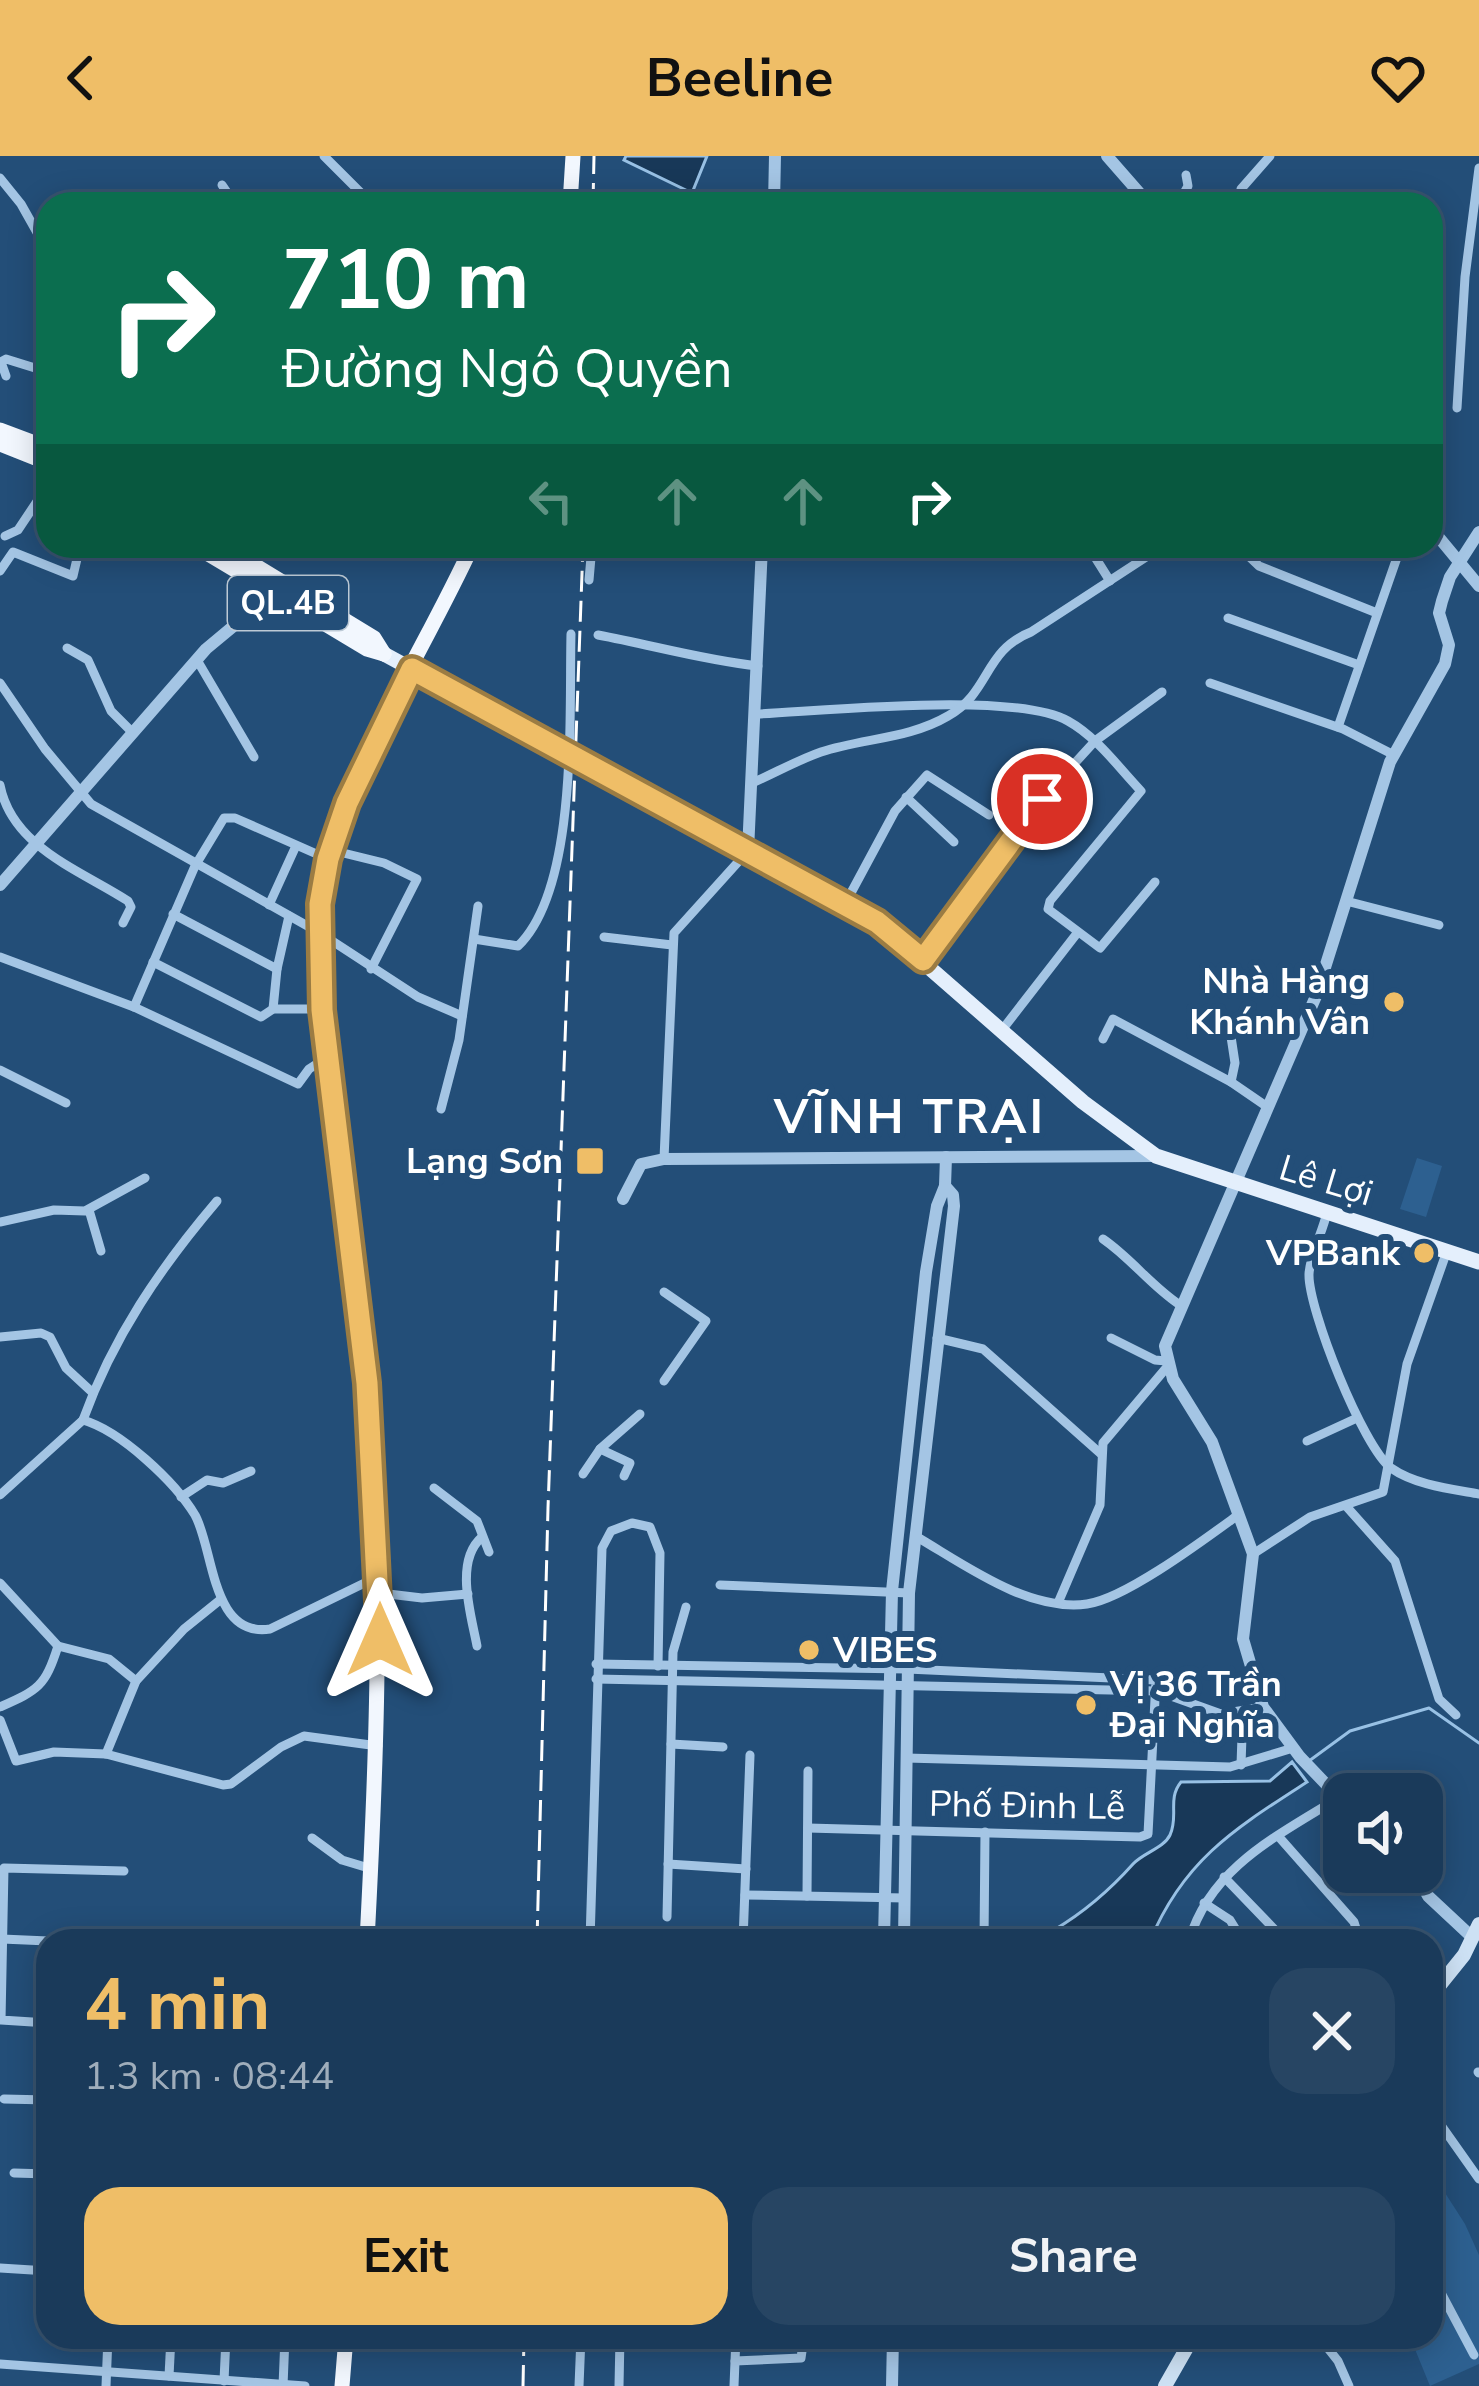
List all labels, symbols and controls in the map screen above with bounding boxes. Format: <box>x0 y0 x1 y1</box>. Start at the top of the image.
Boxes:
text: Beeline <box>646 41 833 115</box>
icon: back <box>48 45 114 111</box>
icon: heart <box>1365 45 1431 111</box>
text: 710 m <box>282 223 530 338</box>
icon: right <box>84 240 240 396</box>
text: Đường Ngô Quyền <box>282 332 733 406</box>
icon: left <box>518 468 584 534</box>
icon: ahead <box>644 468 710 534</box>
icon: ahead <box>770 468 836 534</box>
icon: right <box>896 468 962 534</box>
road number: QL.4B <box>228 576 348 630</box>
pin <box>991 748 1093 850</box>
icon: arrive <box>1009 766 1075 832</box>
place label: Nhà Hàng Khánh Vân <box>1189 957 1370 1047</box>
marker: Nhà Hàng Khánh Vân <box>1381 989 1407 1015</box>
district label: VĨNH TRẠI <box>773 1084 1046 1150</box>
place label: Lạng Sơn <box>406 1137 563 1186</box>
street label: Lê Lợi <box>1273 1144 1379 1218</box>
marker: Lạng Sơn <box>574 1145 606 1177</box>
place label: VPBank <box>1265 1229 1401 1278</box>
marker: VPBank <box>1411 1240 1437 1266</box>
position arrow <box>317 1577 443 1703</box>
place label: VIBES <box>832 1626 937 1675</box>
marker: VIBES <box>796 1637 822 1663</box>
place label: Vị 36 Trần Đại Nghĩa <box>1109 1660 1282 1750</box>
marker: Vị 36 Trần Đại Nghĩa <box>1073 1692 1099 1718</box>
map controls <box>1323 1773 1443 1893</box>
button: sound <box>1323 1773 1443 1893</box>
street label: Phố Đinh Lễ <box>928 1780 1126 1832</box>
text: 4 min <box>84 1956 270 2054</box>
button: close <box>1269 1968 1395 2094</box>
text: 1.3 km · 08:44 <box>84 2050 334 2103</box>
button: Exit <box>84 2187 728 2325</box>
button: Share <box>752 2187 1395 2325</box>

